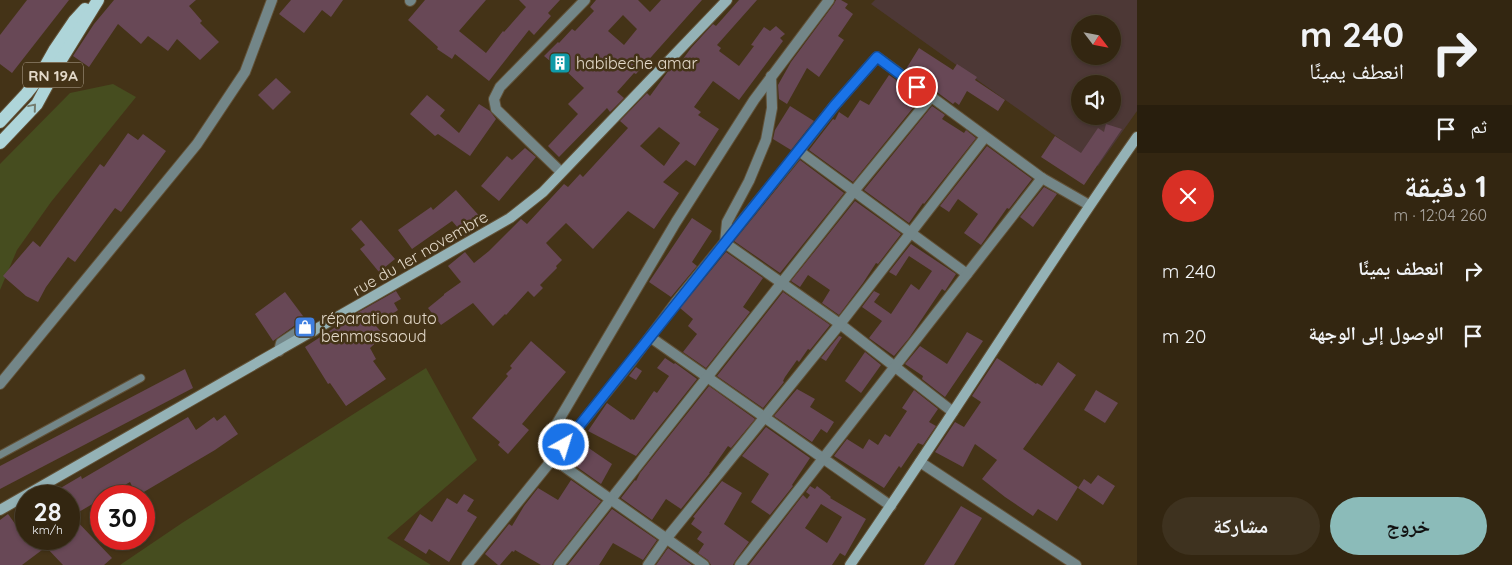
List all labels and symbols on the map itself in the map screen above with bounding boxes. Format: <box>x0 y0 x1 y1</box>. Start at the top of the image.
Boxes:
north arrow <box>1071 15 1121 65</box>
building icon: habibeche amar <box>548 51 572 75</box>
place label: habibeche amar <box>576 53 698 73</box>
road number: RN 19A <box>23 62 83 88</box>
pin <box>896 66 938 108</box>
one-way arrow <box>27 104 36 113</box>
street label: rue du 1er novembre <box>349 206 491 300</box>
place label: réparation auto benmassaoud <box>321 308 437 346</box>
shop icon: réparation auto benmassaoud <box>293 315 317 339</box>
position arrow <box>537 418 589 470</box>
speed limit sign: 30 <box>90 485 155 550</box>

